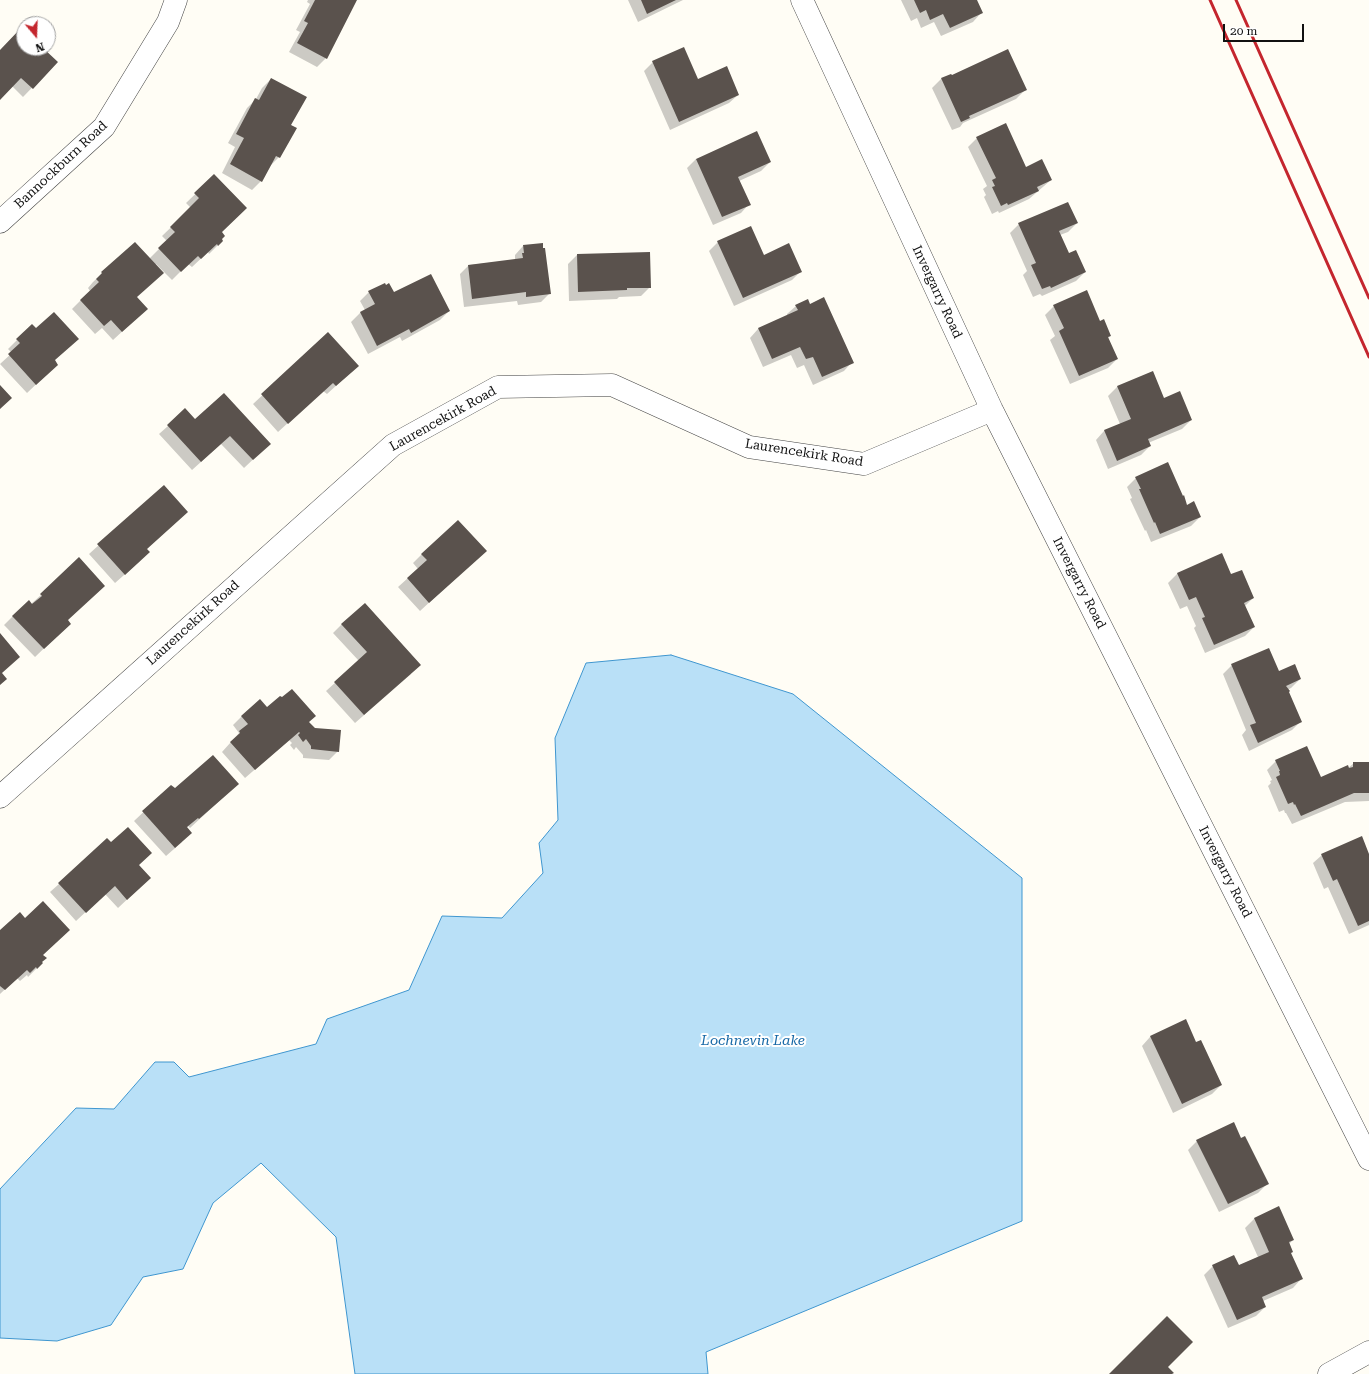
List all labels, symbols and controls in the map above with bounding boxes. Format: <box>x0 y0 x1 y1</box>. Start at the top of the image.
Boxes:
north arrow <box>16 16 56 56</box>
scale bar <box>1225 16 1306 42</box>
text: 20 m <box>1230 24 1257 38</box>
text: N <box>34 39 46 54</box>
street label: Bannockburn Road <box>11 118 111 212</box>
street label: Invergarry Road <box>909 243 965 341</box>
street label: Laurencekirk Road <box>387 383 499 455</box>
street label: Laurencekirk Road <box>744 436 864 470</box>
street label: Invergarry Road <box>1049 535 1109 631</box>
street label: Laurencekirk Road <box>143 577 243 669</box>
street label: Invergarry Road <box>1195 824 1255 920</box>
water label: Lochnevin Lake <box>701 1033 805 1049</box>

